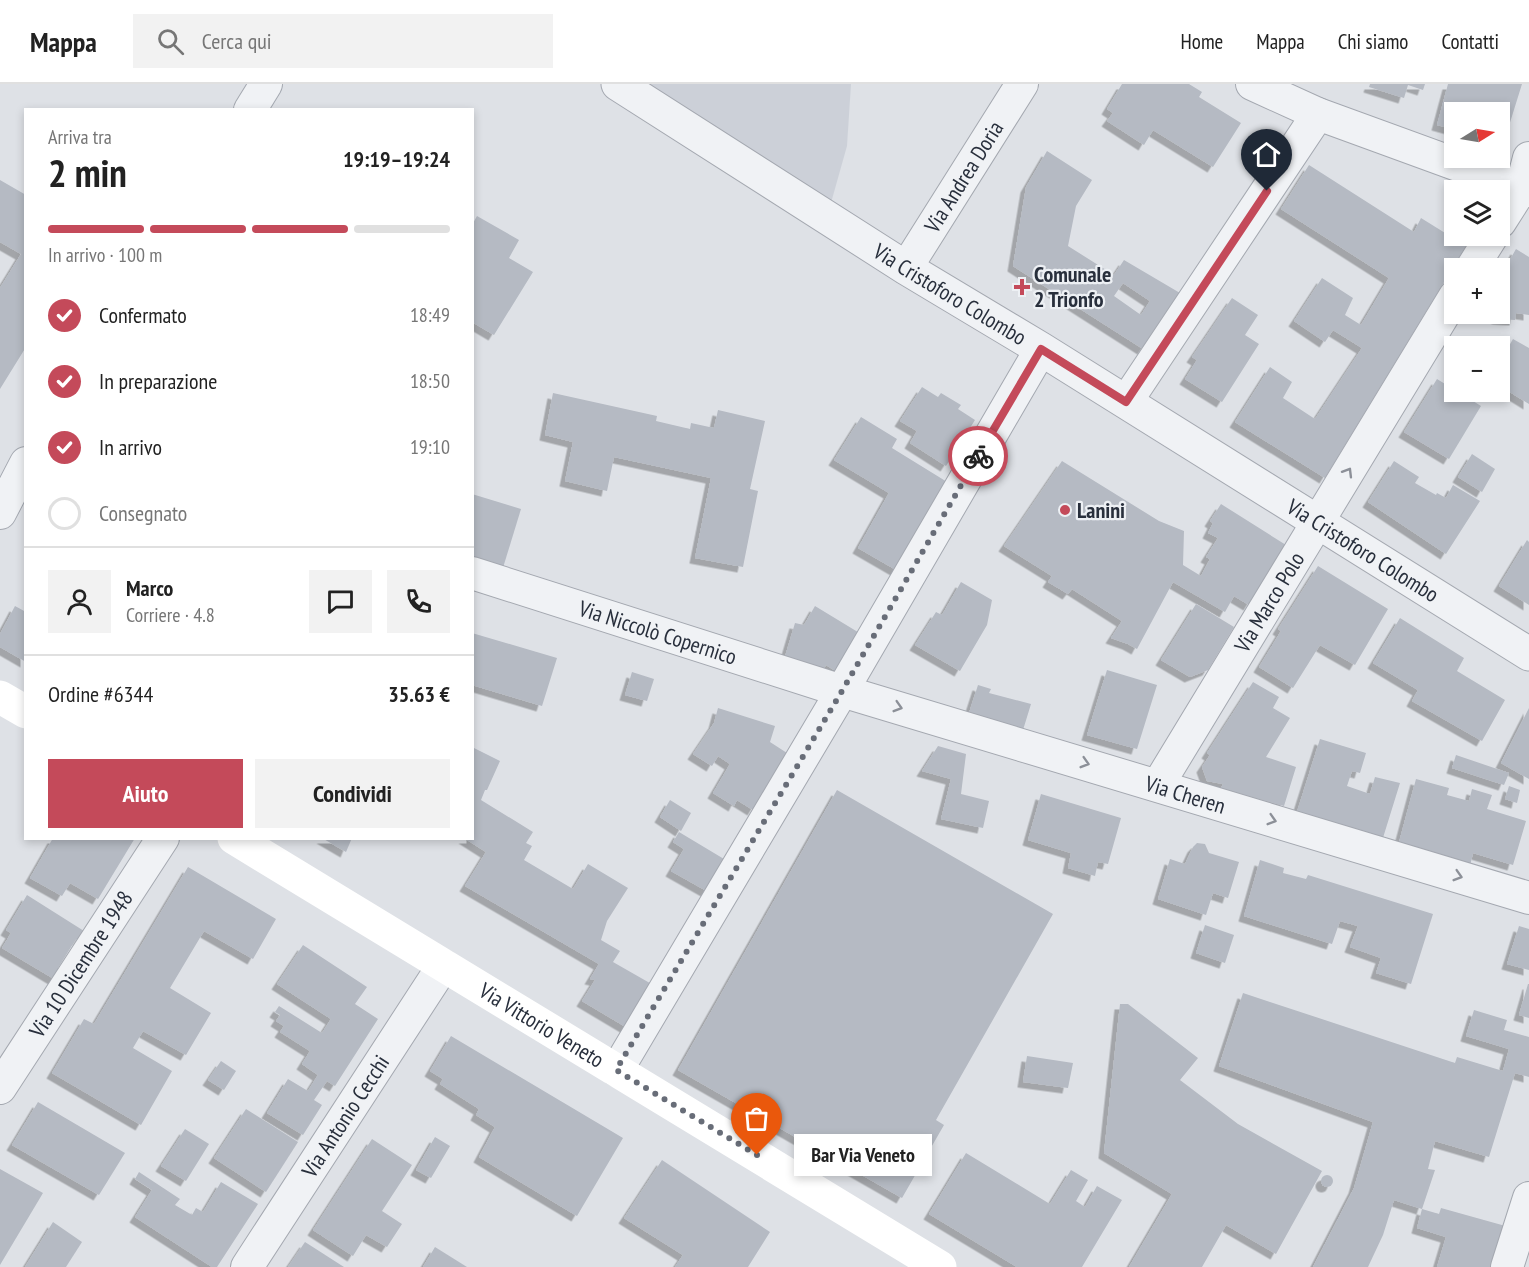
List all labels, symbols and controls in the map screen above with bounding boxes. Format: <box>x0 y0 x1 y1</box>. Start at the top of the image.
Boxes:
search box <box>133 14 553 68</box>
text: Mappa <box>30 23 97 60</box>
icon: search <box>154 25 187 58</box>
text: Cerca qui <box>202 27 271 55</box>
text: Home <box>1181 28 1223 55</box>
text: Mappa <box>1256 28 1305 55</box>
text: Chi siamo <box>1338 28 1408 55</box>
text: Contatti <box>1441 28 1499 55</box>
north arrow <box>1444 102 1510 168</box>
map controls <box>1444 102 1510 402</box>
street label: Via Andrea Doria <box>917 116 1009 239</box>
text: Arriva tra <box>48 124 112 150</box>
pin <box>1241 129 1292 191</box>
icon: home <box>1250 138 1283 171</box>
text: 19:19–19:24 <box>343 145 450 173</box>
text: 2 min <box>48 147 127 198</box>
button: layers <box>1444 180 1510 246</box>
street label: Via Cristoforo Colombo <box>868 236 1032 351</box>
text: In arrivo · 100 m <box>48 242 162 268</box>
button: + <box>1444 258 1510 324</box>
place label: Comunale 2 Trionfo <box>1034 260 1111 313</box>
marker: Comunale 2 Trionfo <box>1015 280 1029 294</box>
icon: check <box>48 299 81 332</box>
text: Confermato <box>99 301 187 329</box>
text: 18:49 <box>410 302 450 328</box>
button: − <box>1444 336 1510 402</box>
icon: check <box>48 365 81 398</box>
text: In preparazione <box>99 367 217 395</box>
text: 18:50 <box>410 368 450 394</box>
courier <box>948 426 1008 486</box>
icon: check <box>48 431 81 464</box>
text: In arrivo <box>99 433 162 461</box>
text: 19:10 <box>410 434 450 460</box>
icon: bike <box>962 440 995 473</box>
one-way arrow <box>1341 468 1353 478</box>
street label: Via Cristoforo Colombo <box>1281 492 1444 608</box>
place label: Lanini <box>1077 496 1125 524</box>
text: Consegnato <box>99 499 187 527</box>
marker: Lanini <box>1058 503 1072 517</box>
street label: Via Marco Polo <box>1227 547 1310 658</box>
button: person <box>48 570 111 633</box>
button: chat <box>309 570 372 633</box>
button: phone <box>387 570 450 633</box>
text: Marco <box>126 574 173 602</box>
street label: Via Niccolò Copernico <box>574 594 740 670</box>
text: Corriere · 4.8 <box>126 602 215 628</box>
text: Ordine #6344 <box>48 680 153 708</box>
text: 35.63 € <box>388 680 450 708</box>
one-way arrow <box>892 700 903 712</box>
one-way arrow <box>1079 756 1090 768</box>
button: Aiuto <box>48 759 243 828</box>
button: Condividi <box>255 759 450 828</box>
street label: Via Cheren <box>1141 769 1229 820</box>
one-way arrow <box>1266 813 1277 825</box>
one-way arrow <box>1452 869 1463 881</box>
street label: Via 10 Dicembre 1948 <box>22 886 139 1043</box>
street label: Via Vittorio Veneto <box>473 976 609 1074</box>
street label: Via Antonio Cecchi <box>295 1050 395 1183</box>
pin <box>731 1093 782 1155</box>
icon: bag <box>740 1102 773 1135</box>
callout: Bar Via Veneto <box>793 1134 931 1176</box>
text: Bar Via Veneto <box>811 1142 915 1168</box>

